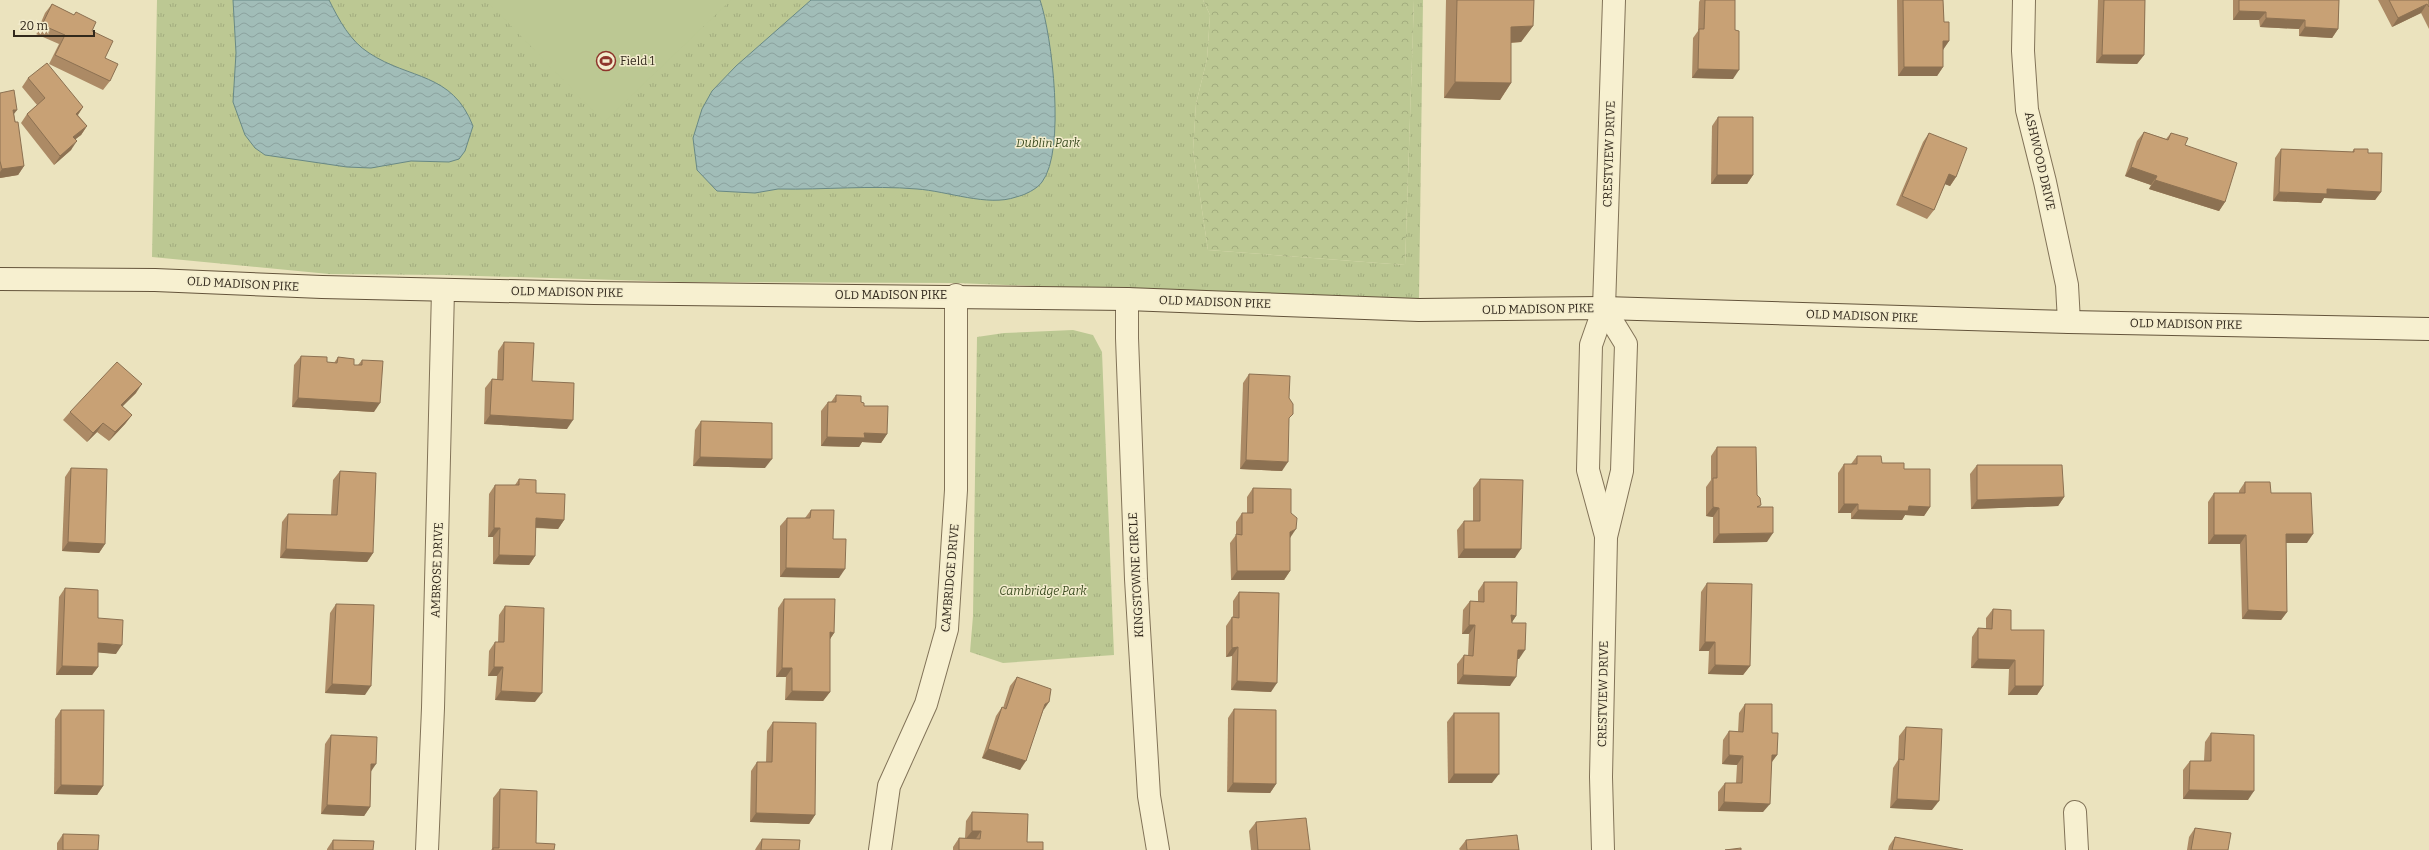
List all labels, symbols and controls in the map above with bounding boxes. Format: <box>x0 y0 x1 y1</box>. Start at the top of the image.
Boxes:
scale bar <box>14 12 94 38</box>
text: 20 m <box>20 19 49 33</box>
sports icon: Field 1 <box>595 50 617 72</box>
place label: Field 1 <box>620 54 655 68</box>
street label: CRESTVIEW DRIVE <box>1600 100 1618 208</box>
street label: ASHWOOD DRIVE <box>2022 110 2058 212</box>
park label: Dublin Park <box>1016 136 1080 150</box>
street label: OLD MADISON PIKE <box>187 274 299 294</box>
street label: OLD MADISON PIKE <box>511 284 623 300</box>
street label: OLD MADISON PIKE <box>835 288 947 302</box>
street label: OLD MADISON PIKE <box>1159 293 1271 311</box>
street label: OLD MADISON PIKE <box>1482 301 1594 317</box>
street label: OLD MADISON PIKE <box>1806 307 1918 325</box>
street label: OLD MADISON PIKE <box>2130 316 2242 332</box>
street label: KINGSTOWNE CIRCLE <box>1126 512 1146 638</box>
street label: AMBROSE DRIVE <box>428 522 446 618</box>
street label: CAMBRIDGE DRIVE <box>938 523 962 633</box>
park label: Cambridge Park <box>999 584 1087 598</box>
street label: CRESTVIEW DRIVE <box>1595 641 1611 747</box>

